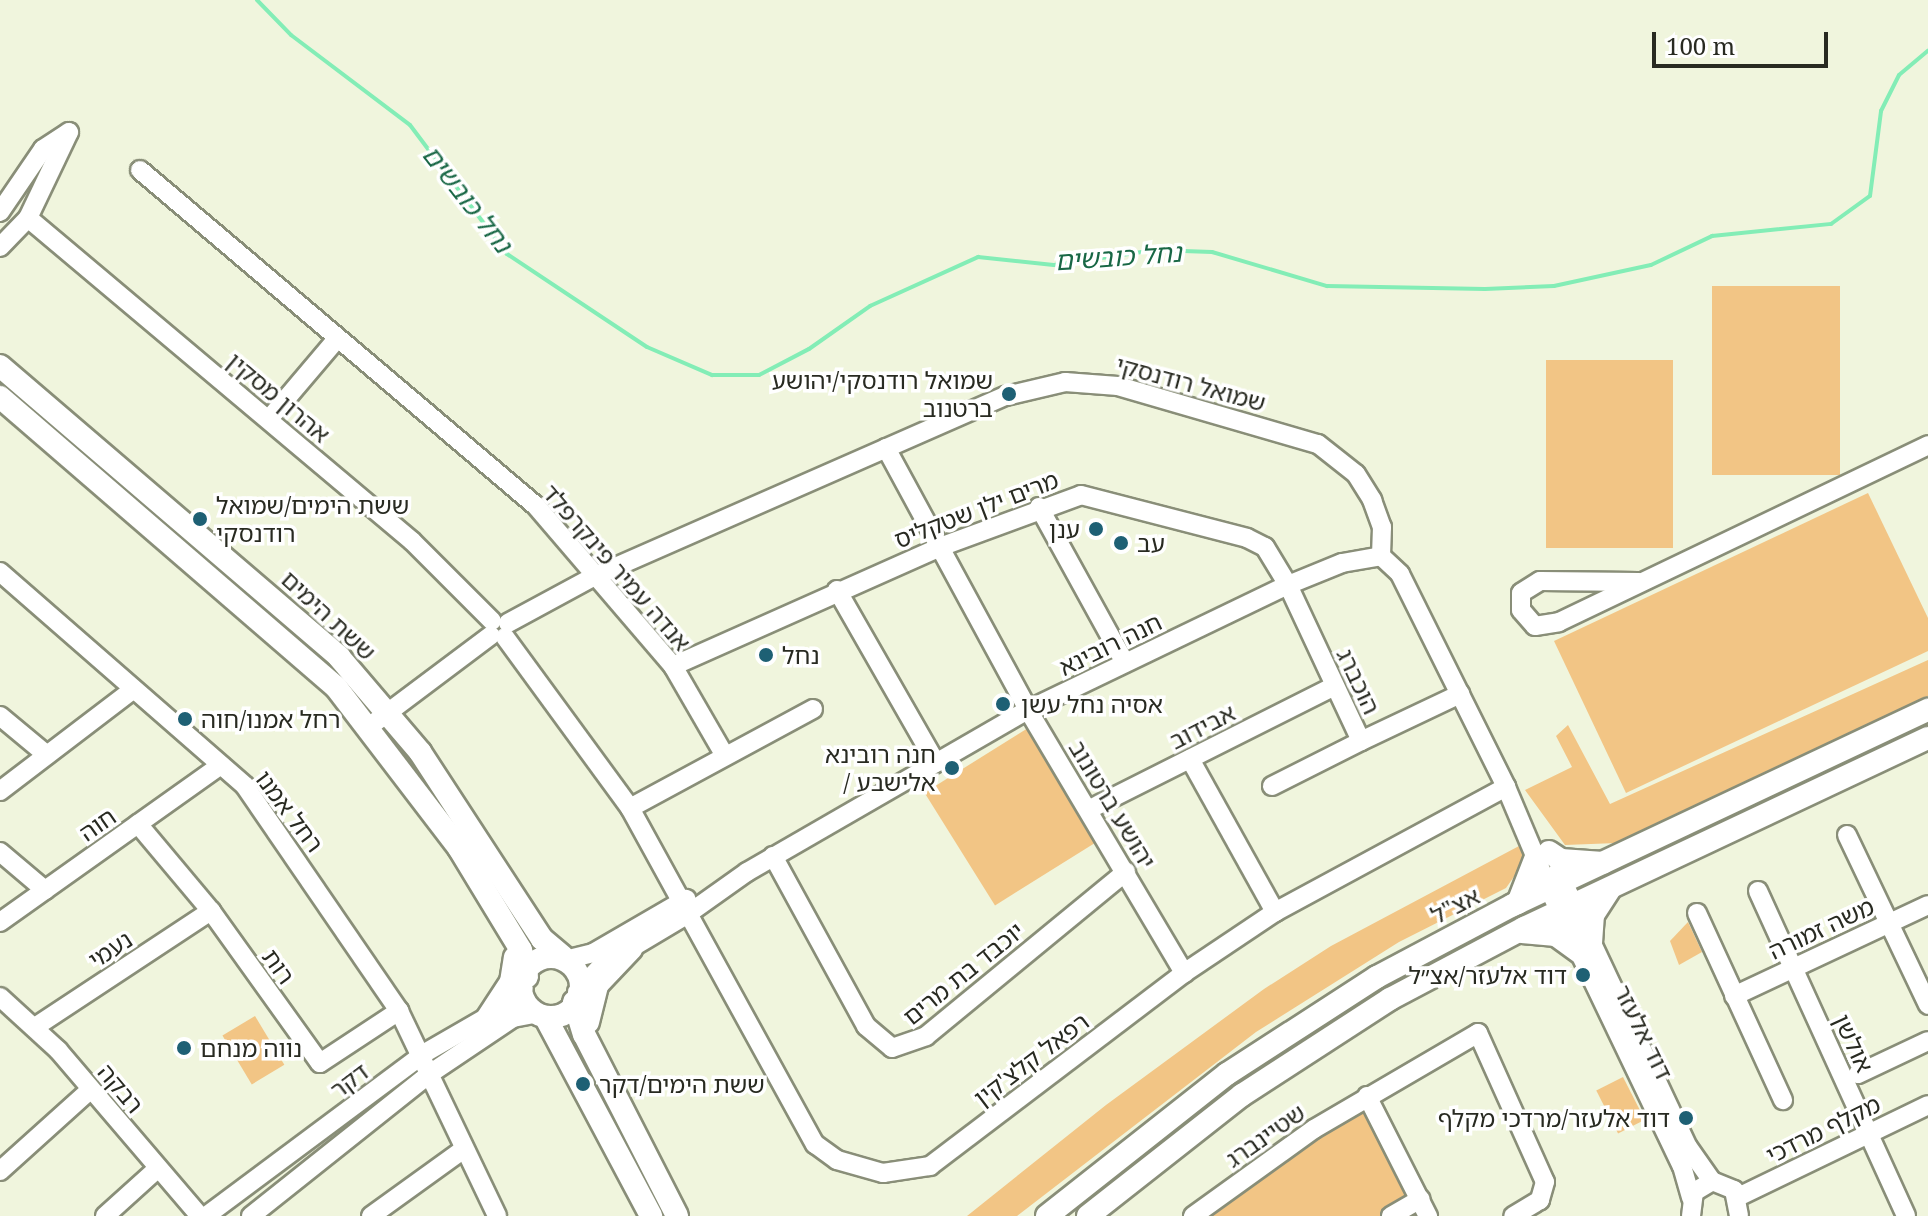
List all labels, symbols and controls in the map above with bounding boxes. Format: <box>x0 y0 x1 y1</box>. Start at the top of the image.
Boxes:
scale bar <box>1656 16 1832 66</box>
text: 100 m <box>1666 29 1735 62</box>
water label: נחל כובשים <box>416 139 518 259</box>
water label: נחל כובשים <box>1054 237 1182 277</box>
street label: אהרון מסקין <box>222 346 336 448</box>
street label: שמואל רודנסקי <box>1113 349 1269 417</box>
place label: שמואל רודנסקי/יהושע ברטנוב <box>772 366 993 422</box>
marker: שמואל רודנסקי/יהושע ברטנוב <box>1000 385 1018 403</box>
street label: מרים ילן שטקליס <box>890 465 1062 553</box>
street label: אנדה עמיר פינקרפלד <box>537 478 697 656</box>
place label: ששת הימים/שמואל רודנסקי <box>216 491 409 547</box>
marker: ששת הימים/שמואל רודנסקי <box>191 510 209 528</box>
place label: ענן <box>1049 515 1080 543</box>
marker: ענן <box>1087 520 1105 538</box>
place label: עב <box>1137 529 1165 557</box>
marker: עב <box>1112 534 1130 552</box>
street label: ששת הימים <box>276 564 382 666</box>
street label: חנה רובינא <box>1054 607 1166 681</box>
place label: נחל <box>782 641 820 669</box>
street label: הוכברג <box>1331 644 1387 718</box>
marker: נחל <box>757 646 775 664</box>
place label: אסיה נחל עשן <box>1021 690 1163 718</box>
marker: אסיה נחל עשן <box>992 693 1014 715</box>
street label: אבידוב <box>1164 697 1240 755</box>
place label: רחל אמנו/חוה <box>201 705 341 733</box>
marker: רחל אמנו/חוה <box>176 710 194 728</box>
street label: יהושע ברטונוב <box>1063 735 1163 873</box>
place label: חנה רובינא / אלישבע <box>825 740 936 796</box>
marker: חנה רובינא / אלישבע <box>943 759 961 777</box>
street label: רחל אמנו <box>250 765 330 857</box>
street label: חוה <box>73 801 121 847</box>
street label: אצ"ל <box>1426 881 1484 929</box>
street label: משה זמורה <box>1764 891 1878 965</box>
street label: יוכבד בת מרים <box>897 916 1029 1030</box>
street label: נעמי <box>83 924 137 974</box>
street label: רות <box>257 943 301 989</box>
place label: דוד אלעזר/אצ״ל <box>1409 961 1567 989</box>
marker: דוד אלעזר/אצ״ל <box>1574 966 1592 984</box>
street label: דוד אלעזר <box>1609 980 1679 1084</box>
street label: רפאל קלצ'קין <box>968 1006 1094 1112</box>
street label: אולשן <box>1828 1009 1880 1077</box>
place label: נווה מנחם <box>200 1034 302 1062</box>
marker: נווה מנחם <box>175 1039 193 1057</box>
street label: דקר <box>324 1056 374 1104</box>
street label: רבקה <box>92 1058 150 1118</box>
place label: ששת הימים/דקר <box>599 1070 765 1098</box>
marker: ששת הימים/דקר <box>574 1075 592 1093</box>
street label: מקלף מרדכי <box>1761 1089 1885 1169</box>
street label: שטיינברג <box>1220 1097 1310 1173</box>
place label: דוד אלעזר/מרדכי מקלף <box>1438 1104 1670 1132</box>
marker: דוד אלעזר/מרדכי מקלף <box>1677 1109 1695 1127</box>

